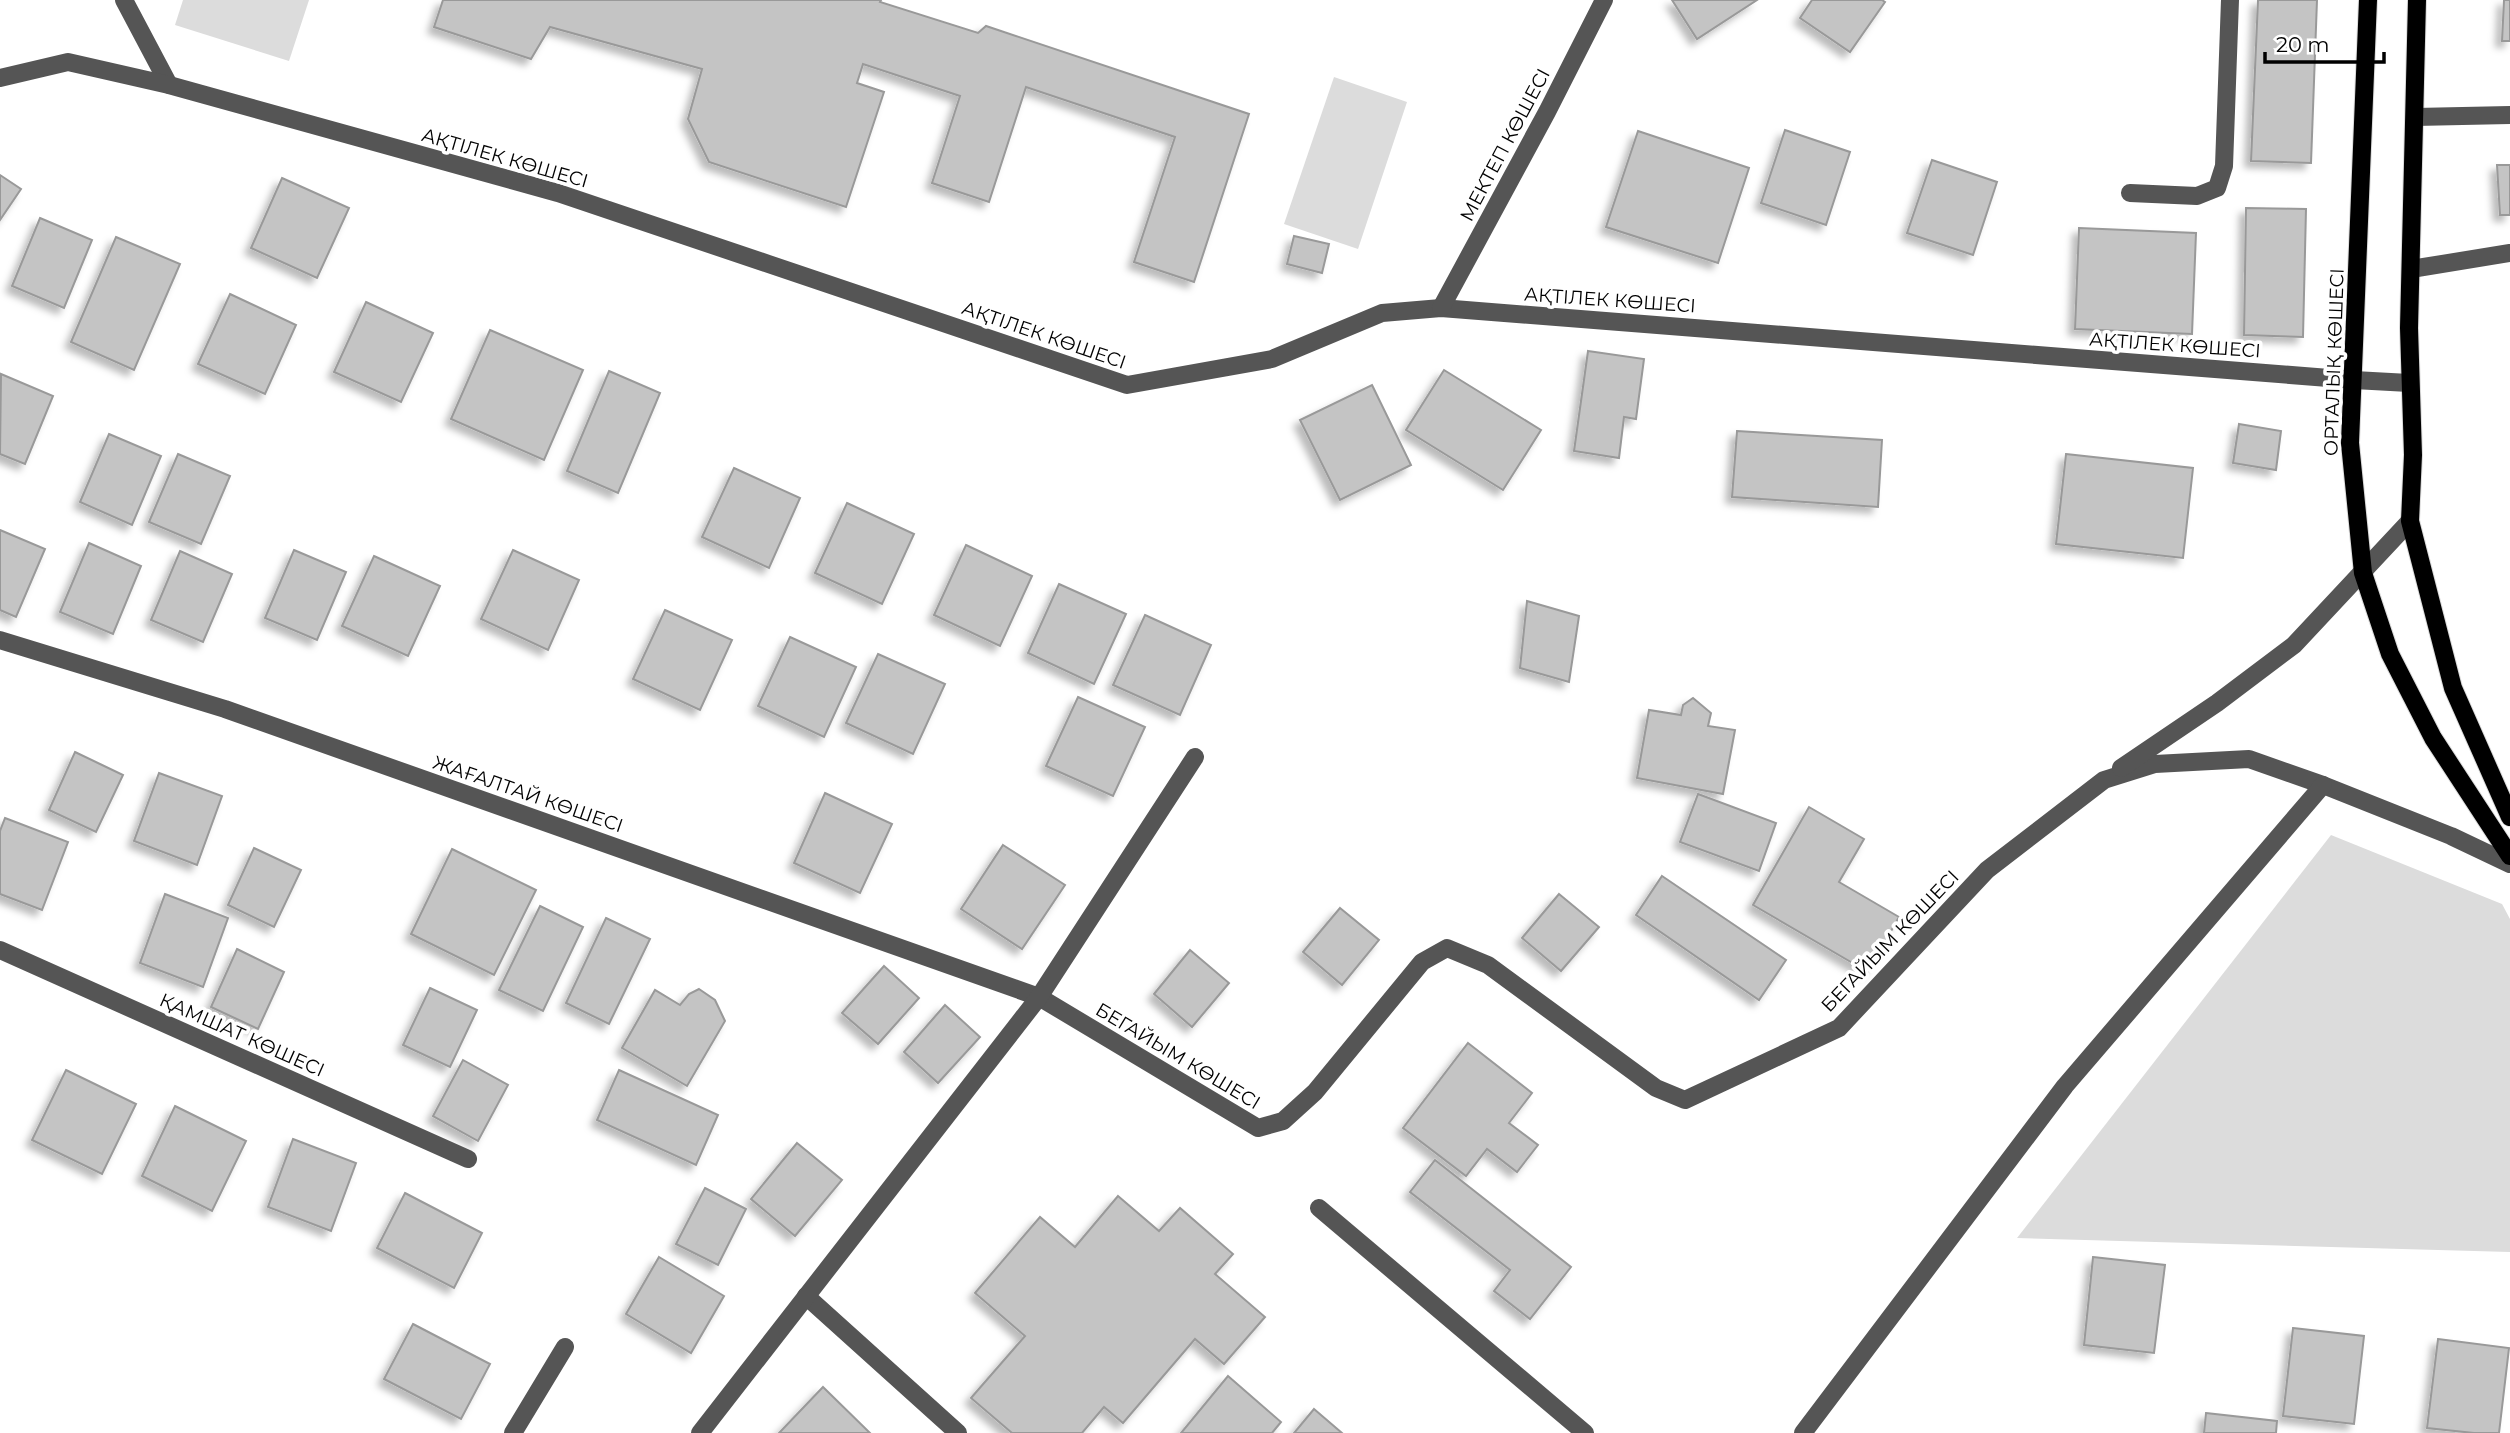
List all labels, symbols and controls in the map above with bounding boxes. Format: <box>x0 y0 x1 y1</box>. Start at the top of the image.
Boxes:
scale bar <box>2265 21 2384 65</box>
text: 20 m <box>2276 32 2330 57</box>
street label: МЕКТЕП КӨШЕСІ <box>1455 65 1555 225</box>
street label: АҚТІЛЕК КӨШЕСІ <box>419 123 591 193</box>
street label: ОРТАЛЫҚ КӨШЕСІ <box>2319 268 2349 456</box>
street label: АҚТІЛЕК КӨШЕСІ <box>1523 283 1697 317</box>
street label: АҚТІЛЕК КӨШЕСІ <box>959 296 1129 374</box>
street label: АҚТІЛЕК КӨШЕСІ <box>2088 328 2262 362</box>
street label: ЖАҒАЛТАЙ КӨШЕСІ <box>430 751 626 837</box>
street label: БЕГАЙЫМ КӨШЕСІ <box>1816 865 1964 1017</box>
street label: ҚАМШАТ КӨШЕСІ <box>156 988 328 1082</box>
street label: БЕГАЙЫМ КӨШЕСІ <box>1091 998 1265 1114</box>

